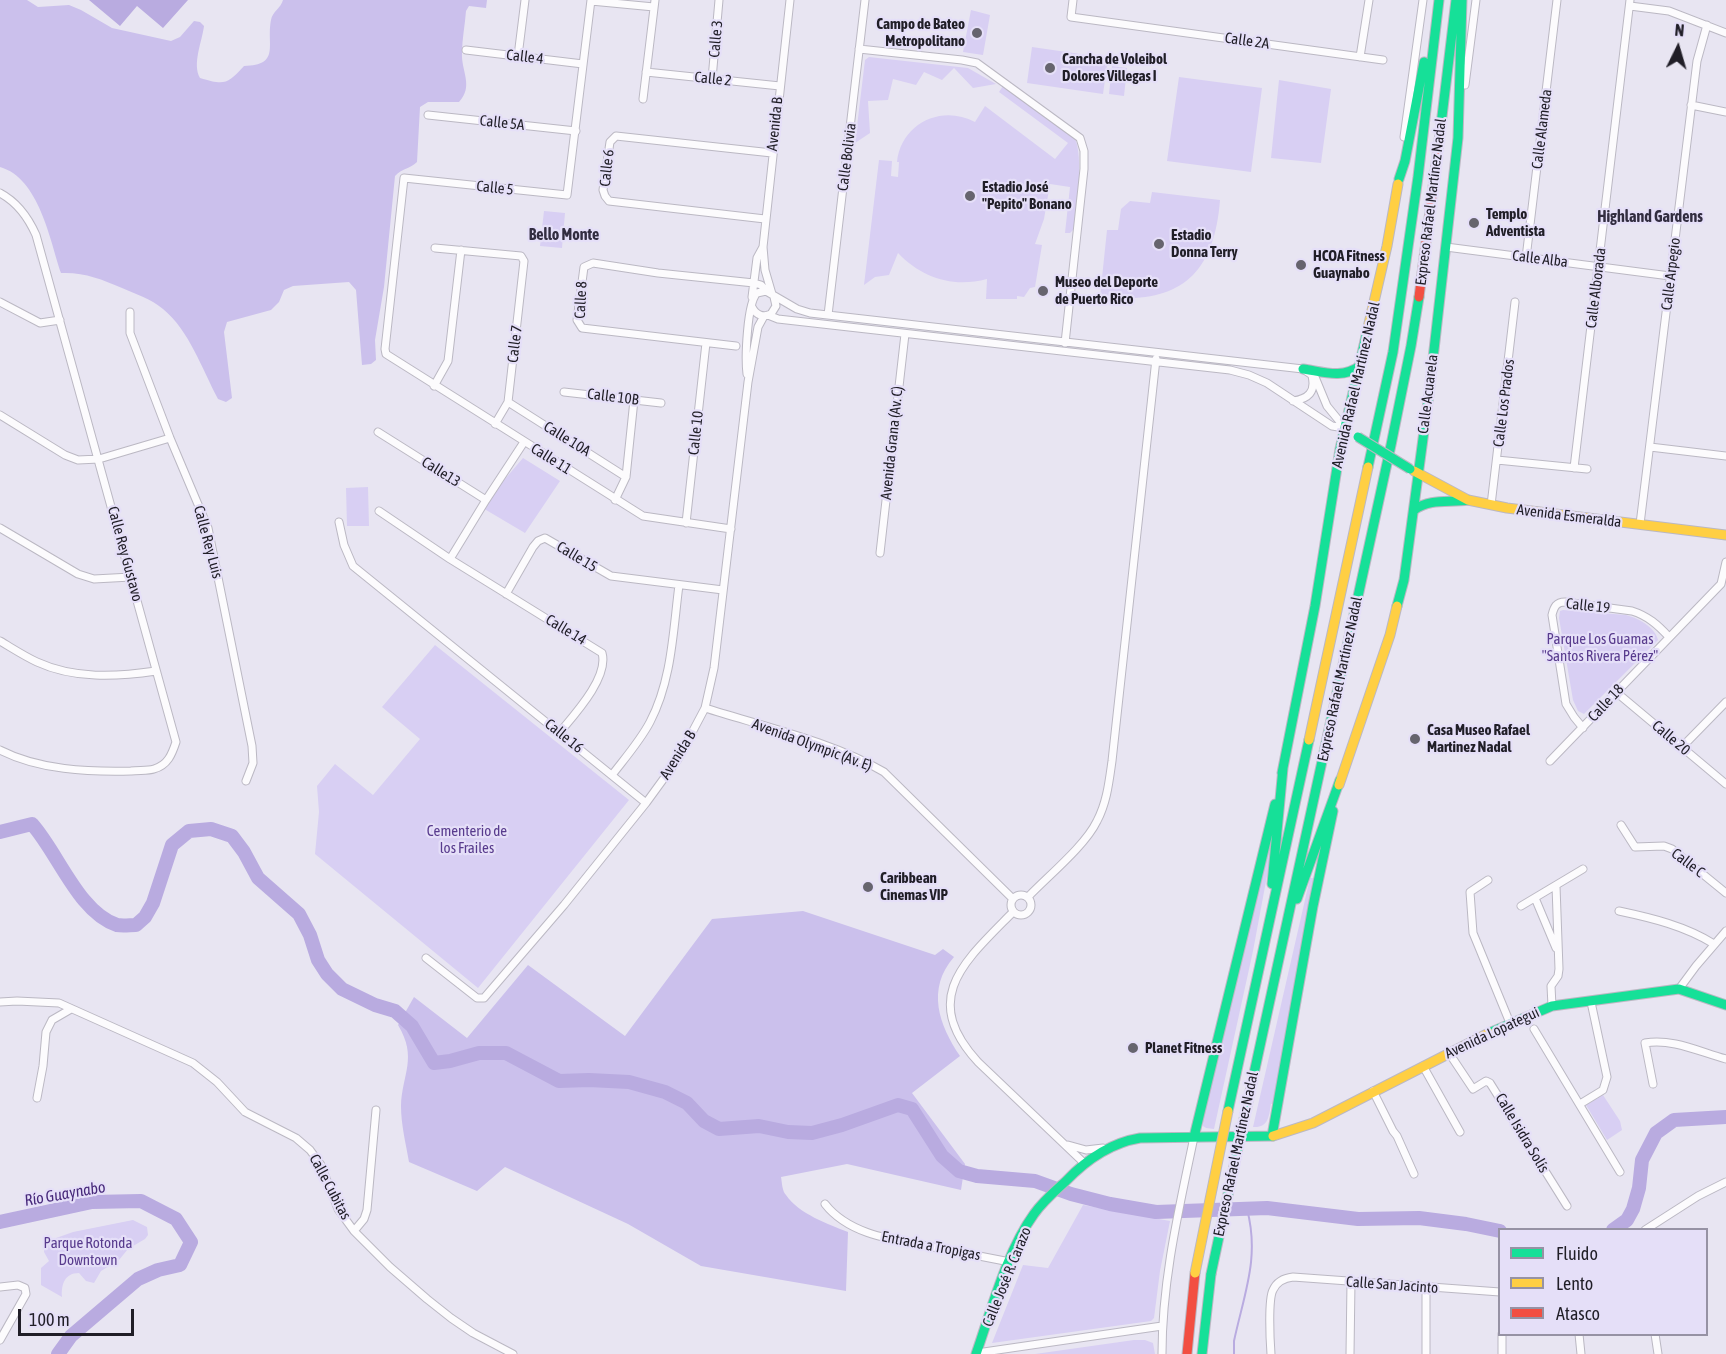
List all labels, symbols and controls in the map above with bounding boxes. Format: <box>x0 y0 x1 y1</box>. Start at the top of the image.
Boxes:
place label: Campo de Bateo Metropolitano <box>876 15 965 50</box>
north arrow <box>1648 18 1708 78</box>
street label: Calle 3 <box>705 20 727 58</box>
text: N <box>1674 21 1685 39</box>
marker: Campo de Bateo Metropolitano <box>970 26 984 40</box>
street label: Calle 2A <box>1224 29 1270 53</box>
street label: Calle 4 <box>505 46 545 68</box>
place label: Cancha de Voleibol Dolores Villegas I <box>1062 50 1167 85</box>
marker: Cancha de Voleibol Dolores Villegas I <box>1043 61 1057 75</box>
street label: Calle 2 <box>693 68 733 90</box>
street label: Calle Alameda <box>1528 88 1556 170</box>
street label: Avenida B <box>763 96 787 152</box>
street label: Calle 5A <box>479 112 525 134</box>
street label: Expreso Rafael Martínez Nadal <box>1412 117 1450 287</box>
street label: Calle Bolivia <box>834 122 860 192</box>
street label: Calle 6 <box>596 148 618 188</box>
street label: Calle 5 <box>475 177 515 199</box>
place label: Estadio José "Pepito" Bonano <box>982 178 1072 213</box>
marker: Estadio José "Pepito" Bonano <box>963 189 977 203</box>
place label: Templo Adventista <box>1486 205 1545 240</box>
district label: Highland Gardens <box>1597 207 1703 227</box>
marker: Templo Adventista <box>1467 216 1481 230</box>
district label: Bello Monte <box>529 225 599 245</box>
place label: Estadio Donna Terry <box>1171 226 1238 261</box>
marker: Estadio Donna Terry <box>1152 237 1166 251</box>
street label: Calle Arpegio <box>1658 237 1684 311</box>
place label: HCOA Fitness Guaynabo <box>1313 247 1385 282</box>
street label: Calle Alba <box>1511 247 1569 271</box>
street label: Calle Alborada <box>1582 247 1610 329</box>
marker: HCOA Fitness Guaynabo <box>1294 258 1308 272</box>
place label: Museo del Deporte de Puerto Rico <box>1055 273 1158 308</box>
street label: Calle 8 <box>571 281 591 319</box>
marker: Museo del Deporte de Puerto Rico <box>1036 284 1050 298</box>
street label: Avenida Rafael Martínez Nadal <box>1328 300 1384 470</box>
street label: Calle 7 <box>504 324 526 364</box>
street label: Calle Acuarela <box>1414 353 1442 435</box>
street label: Calle Los Prados <box>1490 358 1518 448</box>
street label: Calle 10B <box>586 385 640 409</box>
street label: Avenida Grana (Av. C) <box>877 385 907 501</box>
street label: Calle 10 <box>685 410 707 456</box>
street label: Calle 10A <box>540 418 594 460</box>
street label: Calle 11 <box>527 440 575 478</box>
street label: Calle13 <box>418 453 464 491</box>
street label: Avenida Esmeralda <box>1516 501 1622 531</box>
street label: Calle Rey Luis <box>190 504 226 580</box>
street label: Calle Rey Gustavo <box>104 505 146 603</box>
street label: Calle 15 <box>553 538 601 576</box>
street label: Expreso Rafael Martínez Nadal <box>1314 595 1366 763</box>
street label: Calle 19 <box>1565 595 1611 617</box>
street label: Calle 14 <box>542 611 590 649</box>
park label: Parque Los Guamas "Santos Rivera Pérez" <box>1542 630 1658 665</box>
street label: Calle 18 <box>1584 681 1628 725</box>
street label: Calle 16 <box>541 715 587 757</box>
street label: Avenida Olympic (Av. E) <box>750 715 874 775</box>
street label: Calle 20 <box>1648 717 1694 759</box>
place label: Casa Museo Rafael Martinez Nadal <box>1427 721 1530 756</box>
street label: Avenida B <box>656 727 700 783</box>
marker: Casa Museo Rafael Martinez Nadal <box>1408 732 1422 746</box>
park label: Cementerio de los Frailes <box>427 822 507 857</box>
street label: Calle C <box>1668 845 1708 881</box>
place label: Caribbean Cinemas VIP <box>880 869 948 904</box>
marker: Caribbean Cinemas VIP <box>861 880 875 894</box>
street label: Avenida Lopategui <box>1442 1003 1542 1063</box>
place label: Planet Fitness <box>1145 1039 1222 1057</box>
marker: Planet Fitness <box>1126 1041 1140 1055</box>
street label: Expreso Rafael Martínez Nadal <box>1210 1070 1262 1238</box>
street label: Calle Isidra Solís <box>1491 1090 1553 1176</box>
street label: Calle Cubitas <box>305 1151 355 1223</box>
water label: Río Guaynabo <box>23 1177 107 1211</box>
street label: Calle José R. Carazo <box>979 1225 1035 1329</box>
street label: Entrada a Tropigas <box>880 1228 982 1264</box>
legend <box>1498 1228 1708 1336</box>
park label: Parque Rotonda Downtown <box>44 1234 132 1269</box>
text: Fluido <box>1556 1243 1598 1264</box>
street label: Calle San Jacinto <box>1345 1273 1439 1297</box>
text: Lento <box>1556 1273 1593 1294</box>
scale bar <box>21 1297 136 1335</box>
text: Atasco <box>1556 1303 1600 1324</box>
text: 100 m <box>29 1309 70 1330</box>

